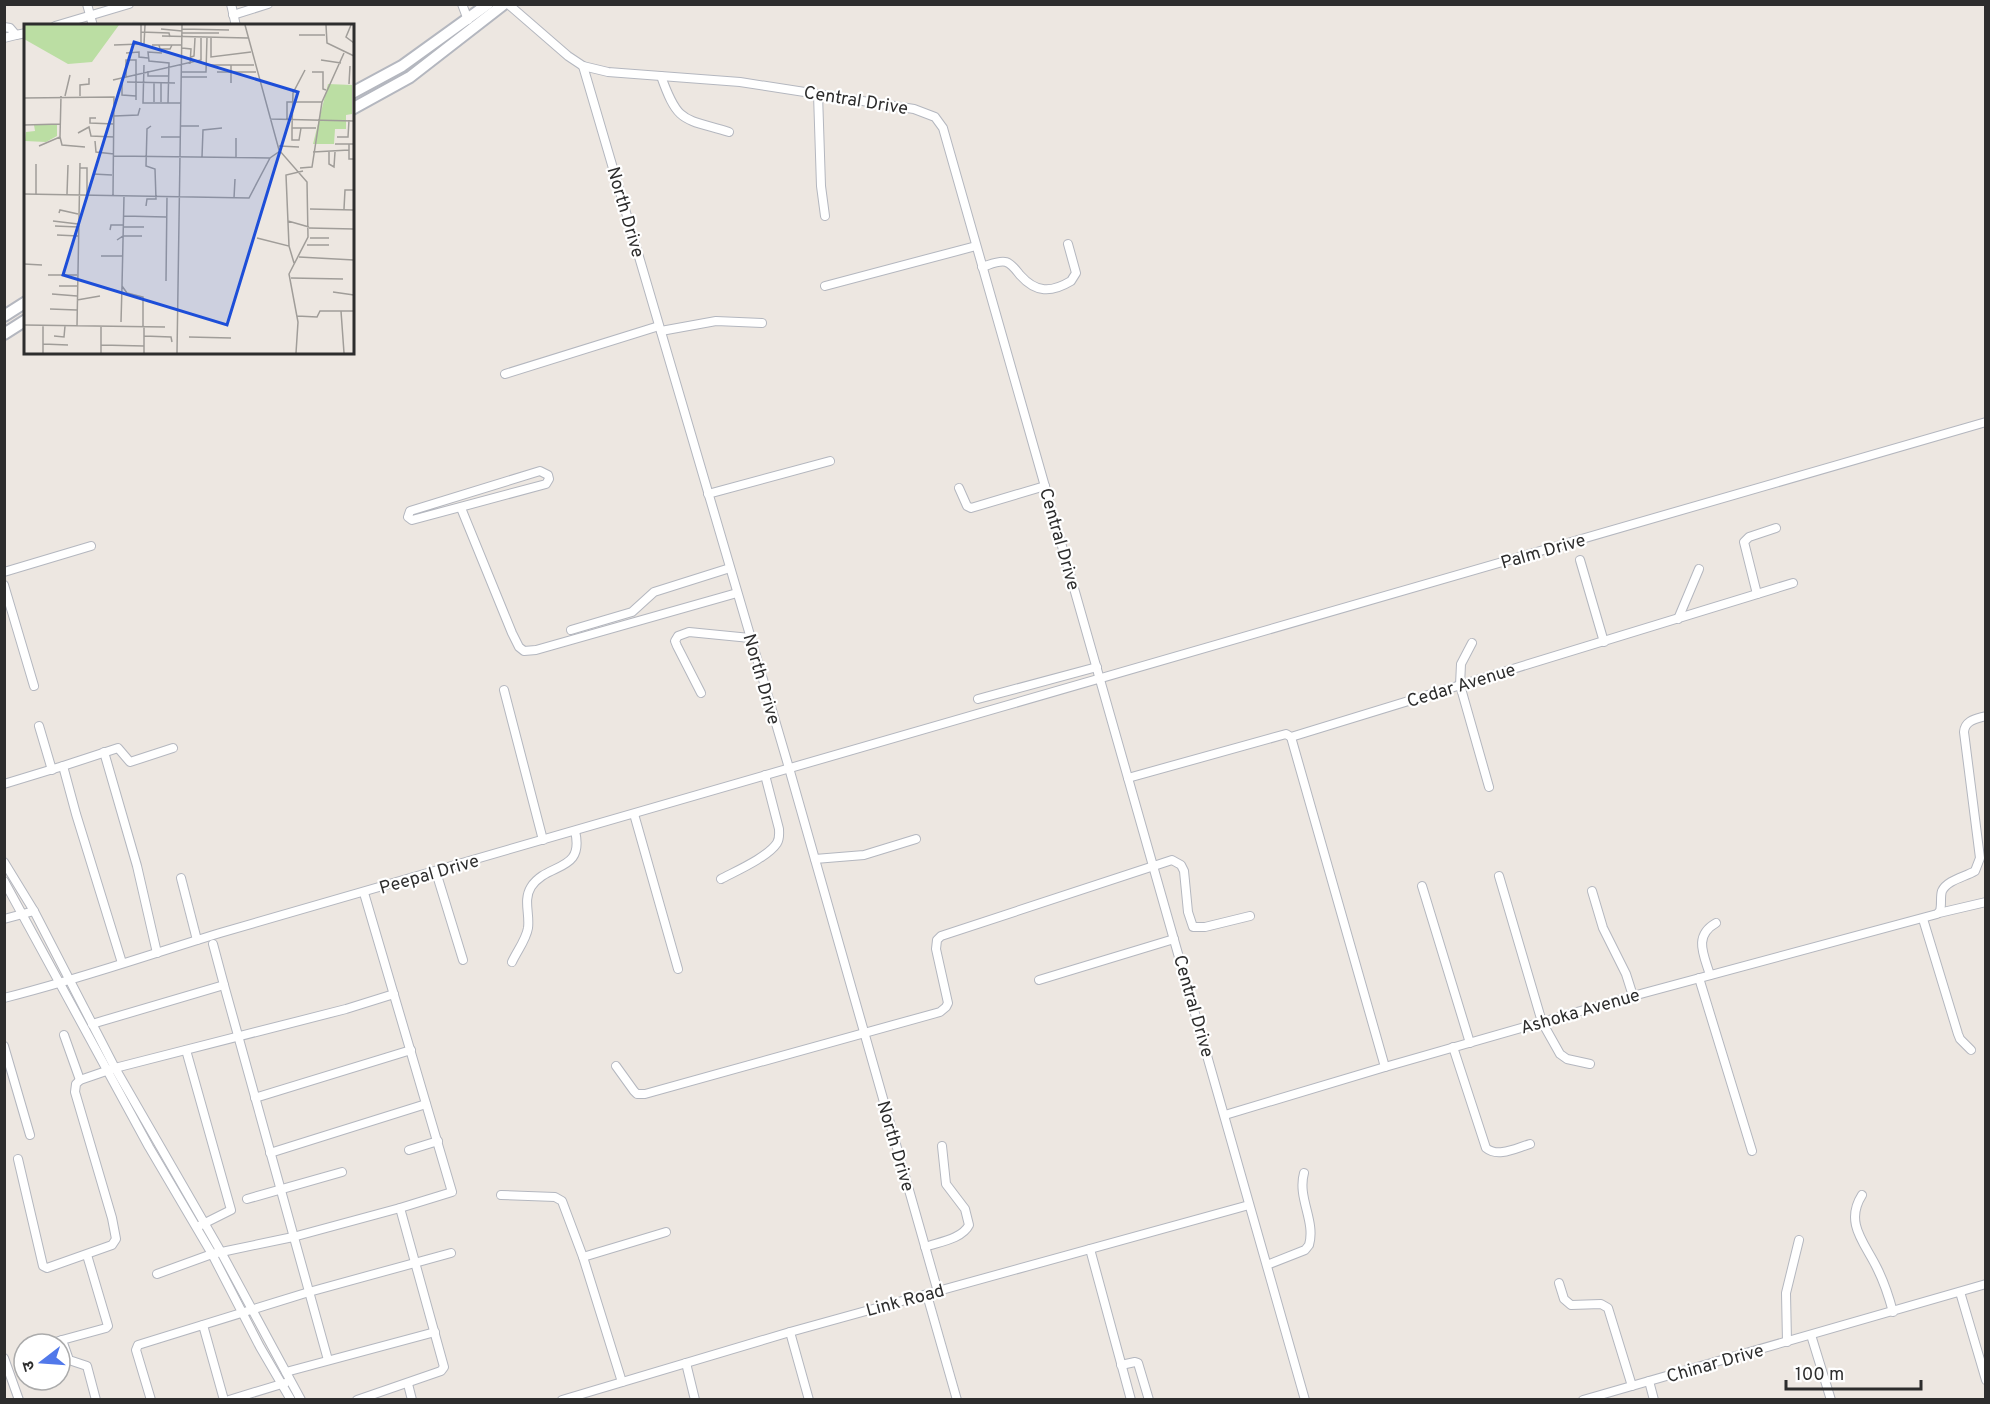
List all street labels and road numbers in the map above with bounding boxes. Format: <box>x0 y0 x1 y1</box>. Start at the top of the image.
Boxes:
street label: Central Drive <box>802 82 910 121</box>
street label: North Drive <box>601 164 648 261</box>
street label: Central Drive <box>1033 486 1084 593</box>
street label: Palm Drive <box>1498 529 1589 576</box>
street label: North Drive <box>737 631 784 728</box>
street label: Cedar Avenue <box>1404 659 1518 714</box>
street label: Peepal Drive <box>377 850 482 901</box>
street label: Central Drive <box>1167 953 1218 1060</box>
street label: Ashoka Avenue <box>1518 984 1643 1040</box>
street label: North Drive <box>871 1098 918 1195</box>
street label: Link Road <box>864 1280 947 1323</box>
street label: Chinar Drive <box>1664 1340 1767 1389</box>

